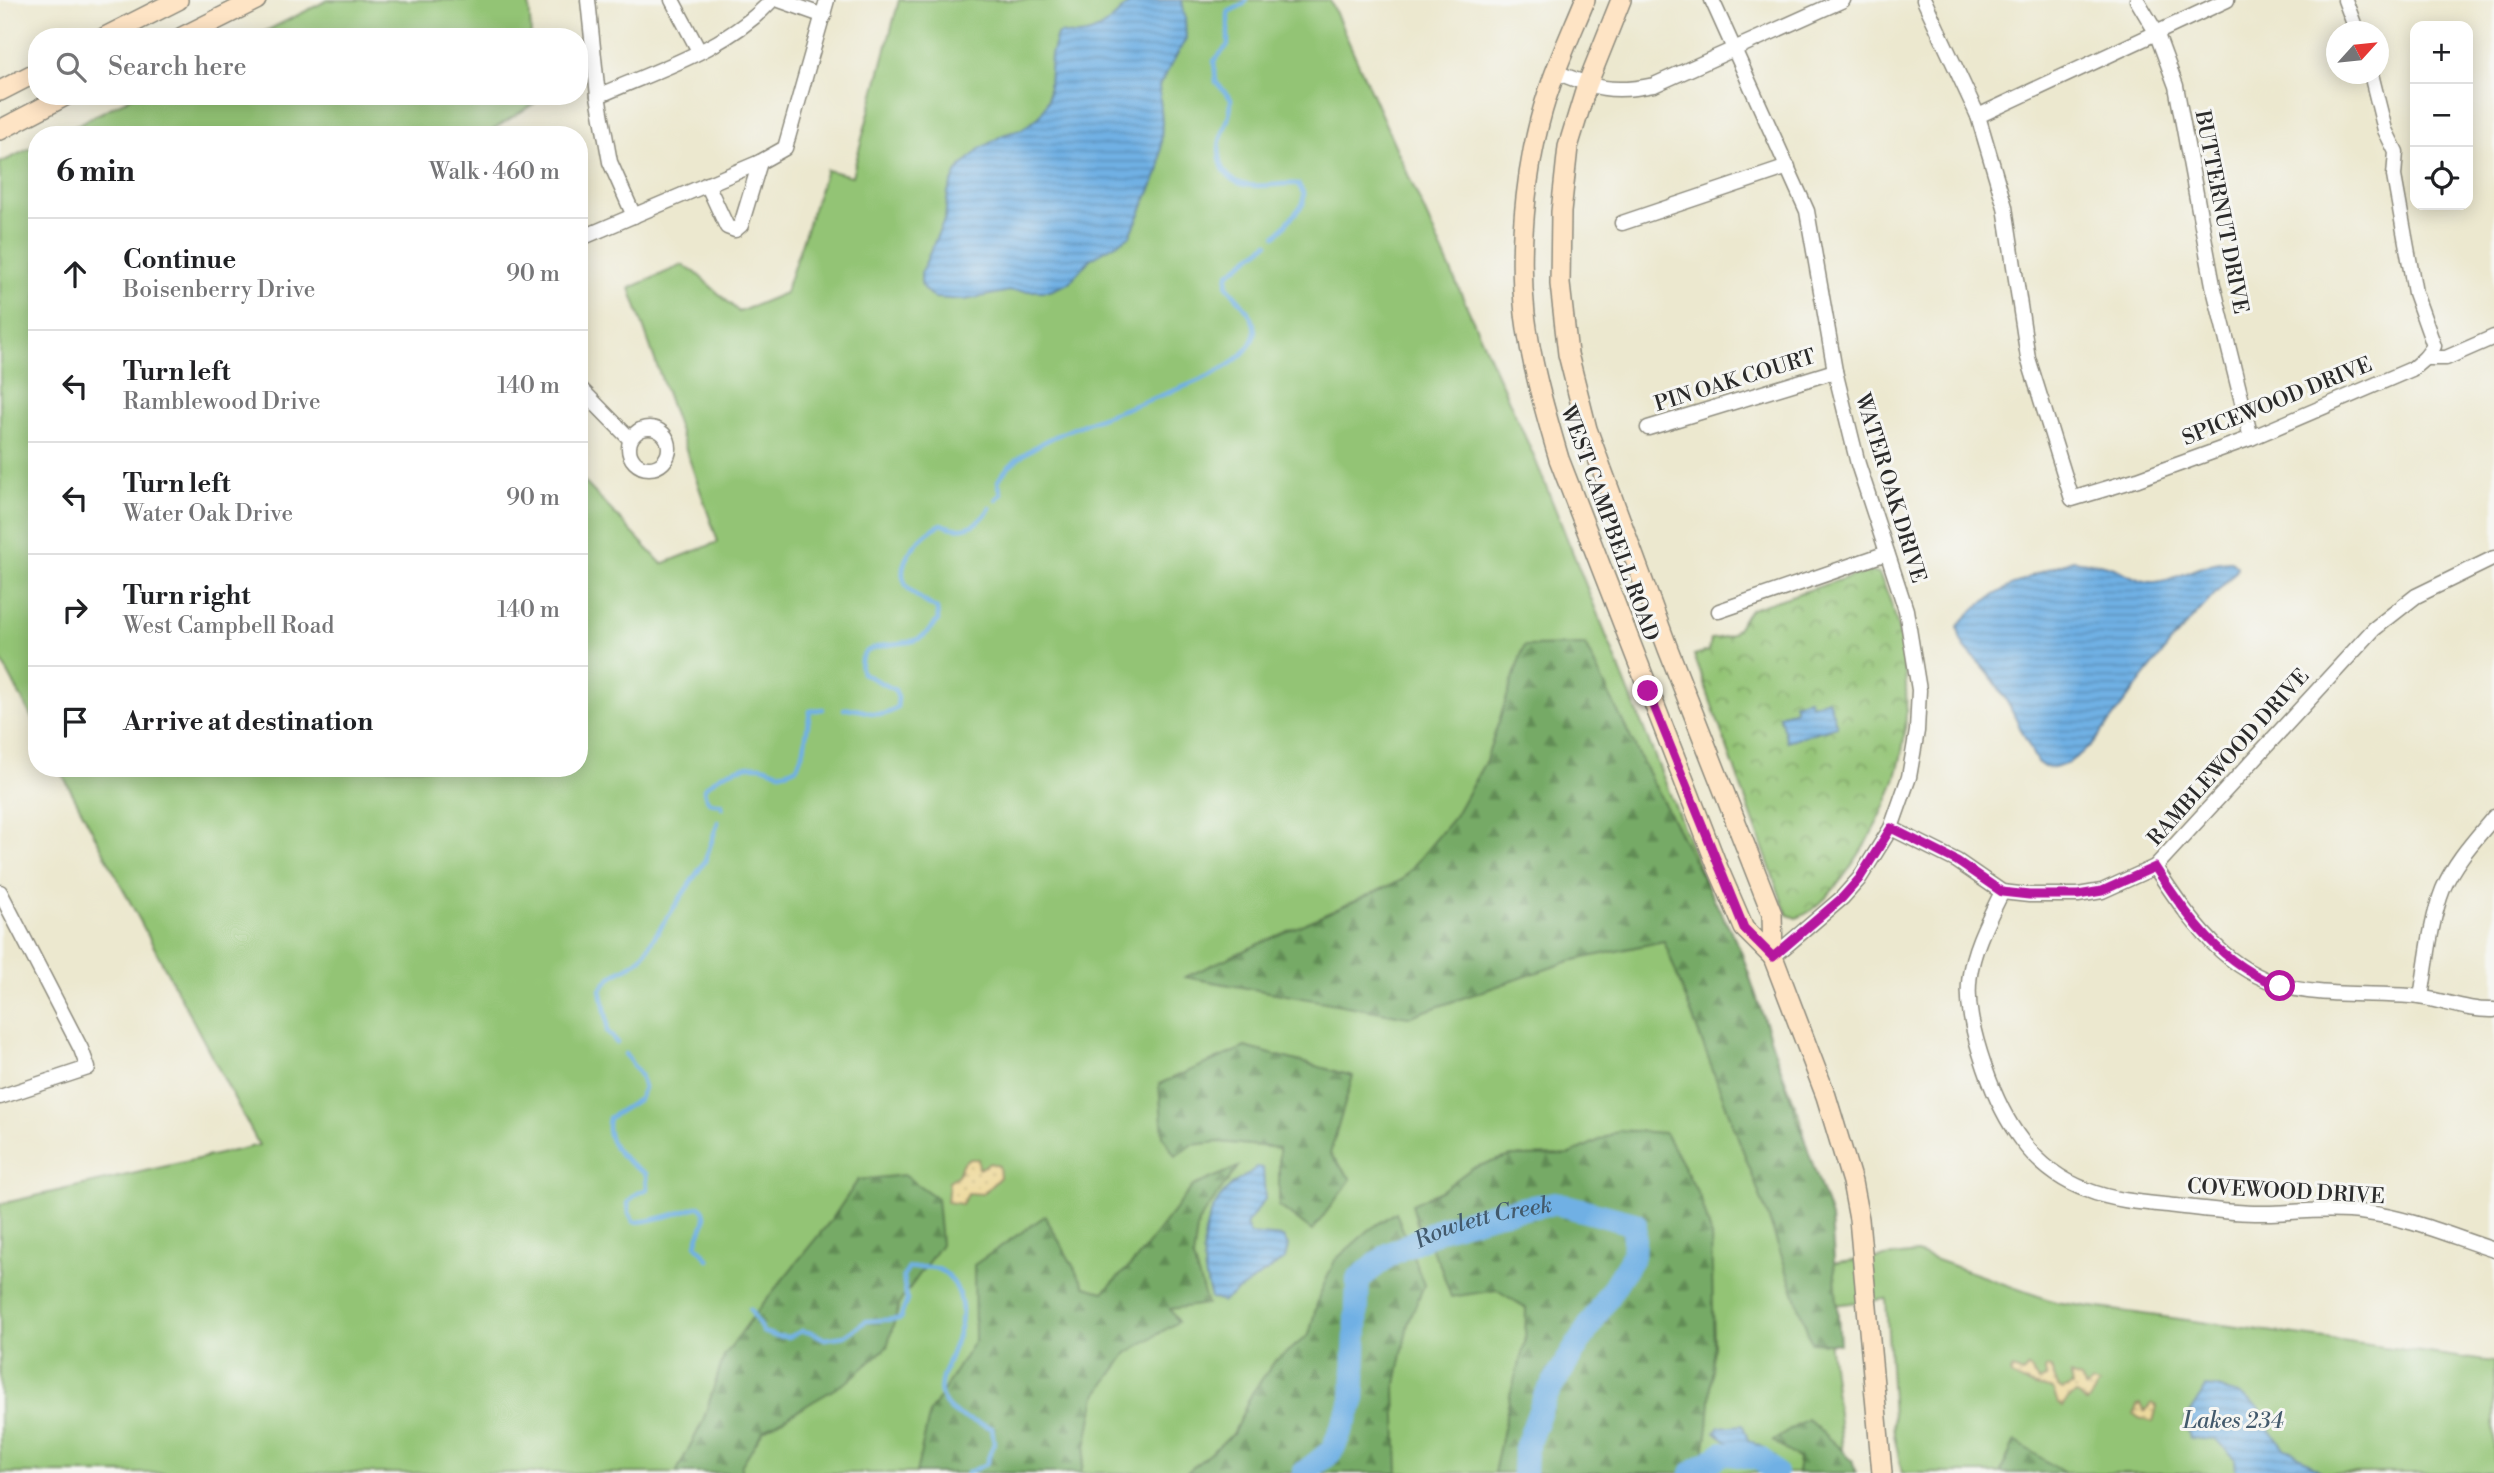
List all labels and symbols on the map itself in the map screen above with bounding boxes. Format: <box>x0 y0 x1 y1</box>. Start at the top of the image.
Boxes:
north arrow <box>2326 21 2389 84</box>
street label: BUTTERNUT DRIVE <box>2188 107 2254 316</box>
street label: PIN OAK COURT <box>1652 344 1819 418</box>
street label: SPICEWOOD DRIVE <box>2179 352 2376 452</box>
street label: WATER OAK DRIVE <box>1849 389 1931 586</box>
street label: WEST CAMPBELL ROAD <box>1554 401 1664 645</box>
street label: RAMBLEWOOD DRIVE <box>2142 664 2315 852</box>
route end <box>1632 675 1663 706</box>
route start <box>2264 970 2295 1001</box>
street label: COVEWOOD DRIVE <box>2186 1174 2386 1210</box>
water label: Rowlett Creek <box>1409 1191 1554 1256</box>
water label: Lakes 234 <box>2182 1407 2283 1435</box>

